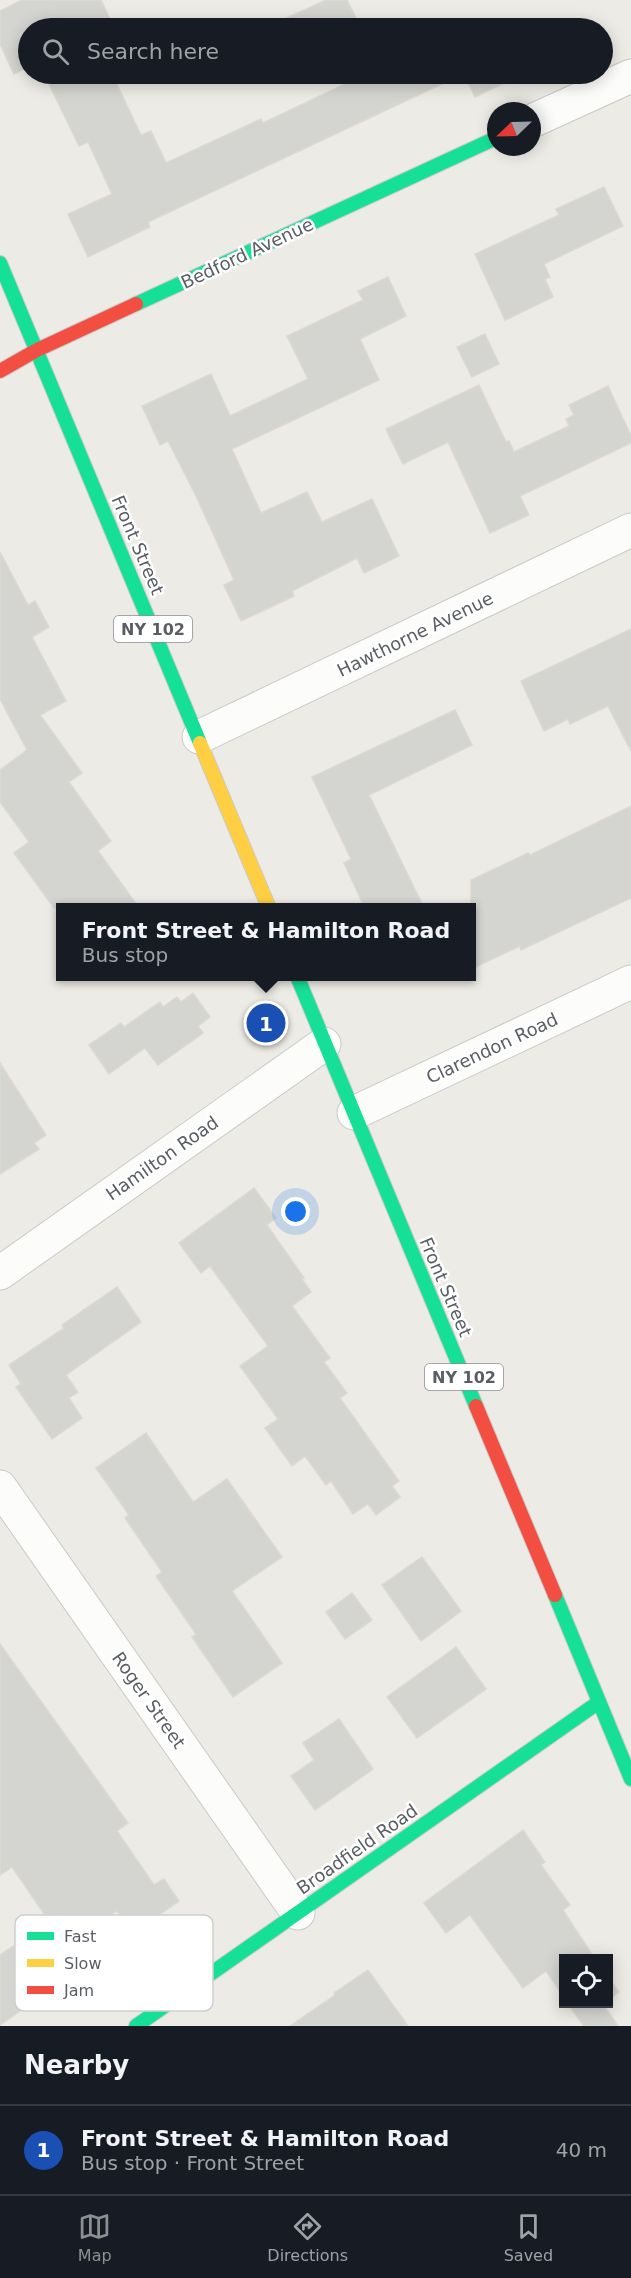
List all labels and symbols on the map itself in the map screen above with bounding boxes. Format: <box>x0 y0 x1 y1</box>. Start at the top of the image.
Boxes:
north arrow <box>487 102 541 156</box>
street label: Bedford Avenue <box>178 213 316 293</box>
street label: Front Street <box>108 492 168 598</box>
street label: Hawthorne Avenue <box>334 587 496 681</box>
road number: NY 102 <box>114 616 192 642</box>
pin: 1 <box>246 1000 286 1046</box>
street label: Clarendon Road <box>423 1008 561 1088</box>
street label: Hamilton Road <box>102 1111 222 1205</box>
your location <box>281 1197 310 1226</box>
street label: Front Street <box>416 1234 476 1340</box>
road number: NY 102 <box>425 1364 503 1390</box>
street label: Roger Street <box>108 1648 190 1752</box>
street label: Broadfield Road <box>293 1800 421 1898</box>
legend <box>15 1915 213 2011</box>
text: Fast <box>64 1927 96 1946</box>
text: Slow <box>64 1954 101 1973</box>
text: Jam <box>63 1981 94 2000</box>

